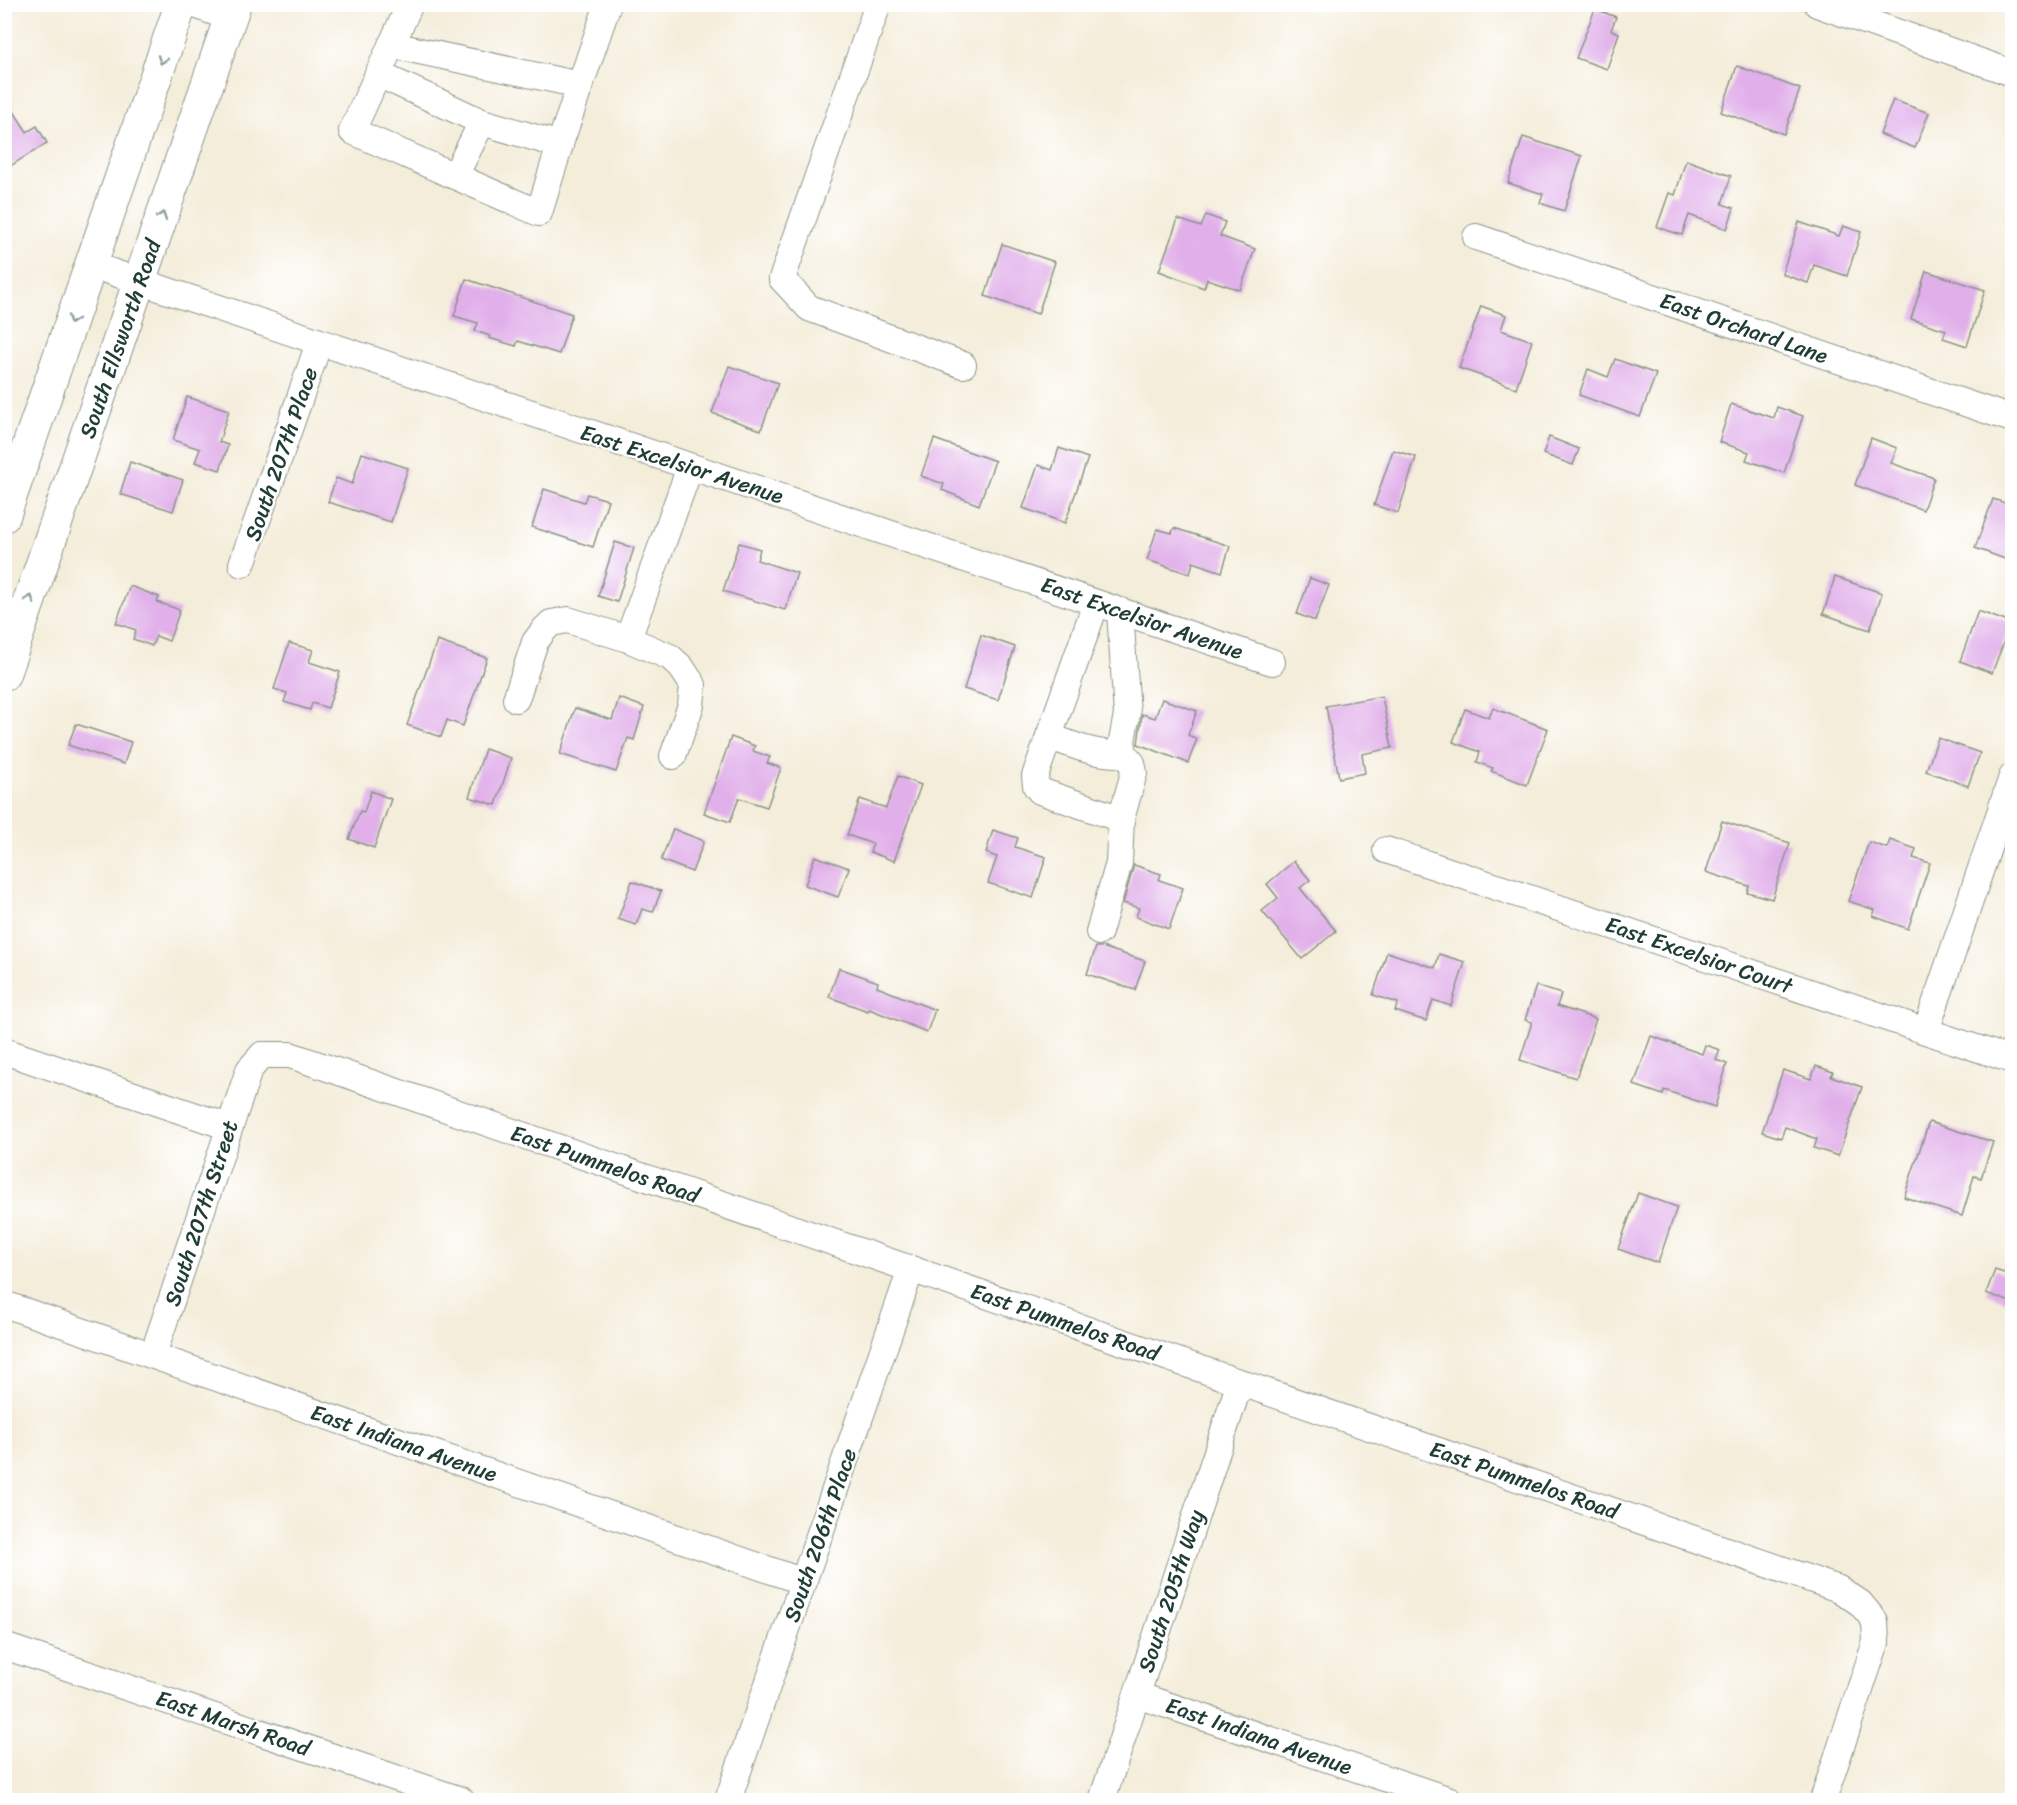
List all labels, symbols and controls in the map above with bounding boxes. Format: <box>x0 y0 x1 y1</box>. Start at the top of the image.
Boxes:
one-way arrow <box>157 54 170 65</box>
one-way arrow <box>155 211 168 222</box>
street label: South Ellsworth Road <box>68 233 173 444</box>
street label: East Orchard Lane <box>1655 281 1834 375</box>
one-way arrow <box>66 315 79 325</box>
street label: South 207th Place <box>233 362 329 546</box>
street label: East Excelsior Avenue <box>575 413 789 515</box>
street label: East Excelsior Avenue <box>1036 565 1249 671</box>
one-way arrow <box>23 594 36 605</box>
street label: East Excelsior Court <box>1600 905 1799 1006</box>
street label: East Pummelos Road <box>505 1113 706 1215</box>
street label: South 207th Street <box>153 1115 250 1311</box>
street label: East Pummelos Road <box>965 1271 1166 1373</box>
street label: East Indiana Avenue <box>305 1393 503 1493</box>
street label: East Pummelos Road <box>1424 1429 1625 1531</box>
street label: South 206th Place <box>772 1443 868 1627</box>
street label: South 205th Way <box>1126 1504 1216 1678</box>
street label: East Marsh Road <box>151 1678 317 1768</box>
street label: East Indiana Avenue <box>1160 1686 1358 1786</box>

